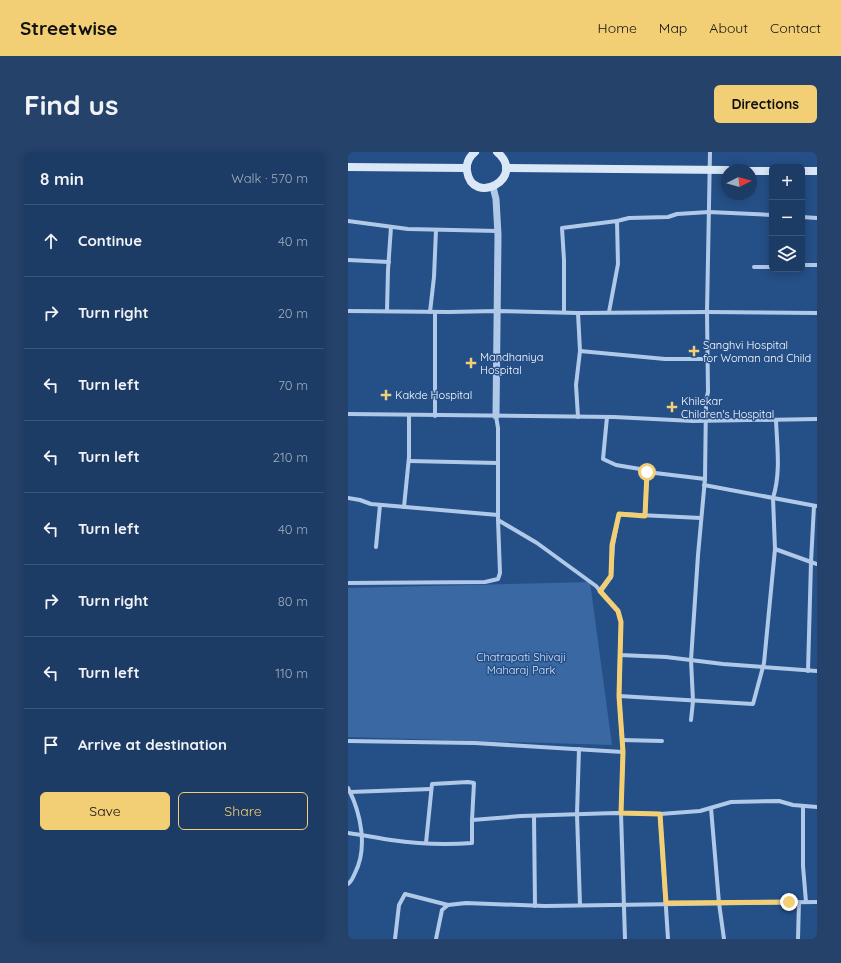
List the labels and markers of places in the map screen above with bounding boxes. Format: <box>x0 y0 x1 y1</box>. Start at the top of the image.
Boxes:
place label: Sanghvi Hospital for Woman and Child <box>703 338 811 365</box>
marker: Sanghvi Hospital for Woman and Child <box>688 345 700 357</box>
place label: Mandhaniya Hospital <box>480 350 543 377</box>
marker: Mandhaniya Hospital <box>465 357 477 369</box>
place label: Kakde Hospital <box>395 388 472 402</box>
marker: Kakde Hospital <box>380 389 392 401</box>
place label: Khilekar Children's Hospital <box>681 394 774 421</box>
marker: Khilekar Children's Hospital <box>666 401 678 413</box>

